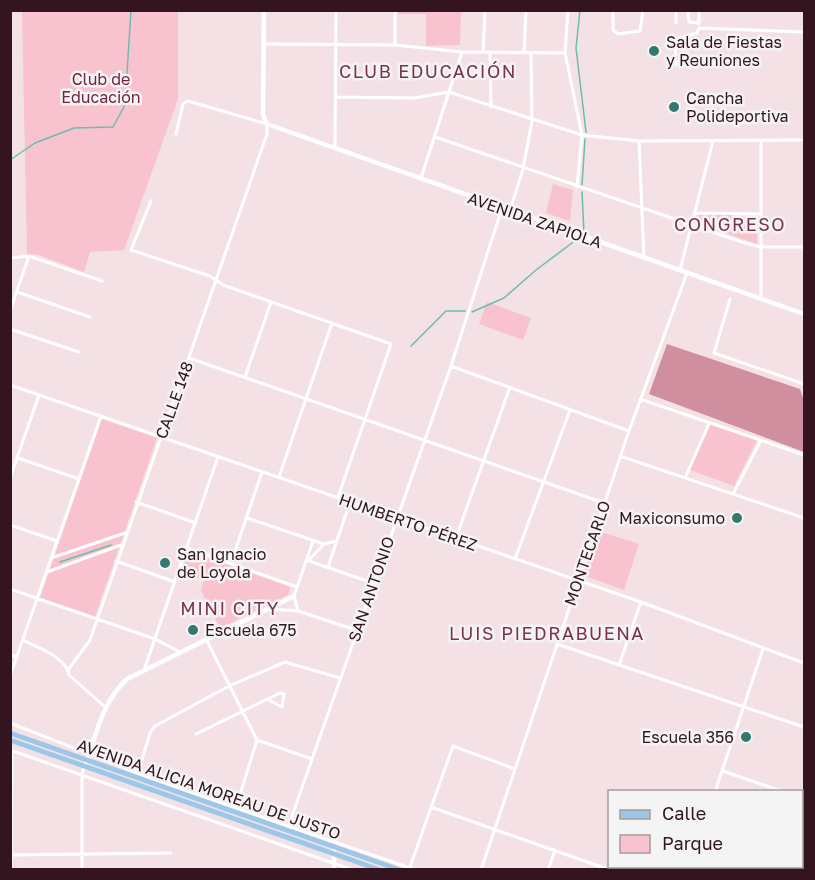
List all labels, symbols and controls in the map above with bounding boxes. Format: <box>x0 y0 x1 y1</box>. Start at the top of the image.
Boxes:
place label: Sala de Fiestas y Reuniones <box>666 32 782 70</box>
marker: Sala de Fiestas y Reuniones <box>647 44 661 58</box>
district label: CLUB EDUCACIÓN <box>339 60 517 82</box>
park label: Club de Educación <box>61 69 141 107</box>
place label: Cancha Polideportiva <box>686 88 789 126</box>
marker: Cancha Polideportiva <box>667 100 681 114</box>
street label: AVENIDA ZAPIOLA <box>465 188 605 252</box>
district label: CONGRESO <box>674 213 786 235</box>
street label: CALLE 148 <box>151 359 197 441</box>
street label: HUMBERTO PÉREZ <box>336 489 480 555</box>
street label: MONTECARLO <box>560 498 614 608</box>
place label: Maxiconsumo <box>619 508 725 528</box>
marker: Maxiconsumo <box>730 511 744 525</box>
street label: SAN ANTONIO <box>344 534 398 644</box>
place label: San Ignacio de Loyola <box>177 544 266 582</box>
marker: San Ignacio de Loyola <box>158 556 172 570</box>
district label: MINI CITY <box>180 597 280 619</box>
place label: Escuela 675 <box>205 620 297 640</box>
district label: LUIS PIEDRABUENA <box>449 622 645 644</box>
marker: Escuela 675 <box>186 623 200 637</box>
place label: Escuela 356 <box>642 727 734 747</box>
marker: Escuela 356 <box>739 730 753 744</box>
street label: AVENIDA ALICIA MOREAU DE JUSTO <box>75 734 343 844</box>
legend <box>608 790 803 868</box>
text: Calle <box>662 802 706 824</box>
text: Parque <box>662 832 723 854</box>

